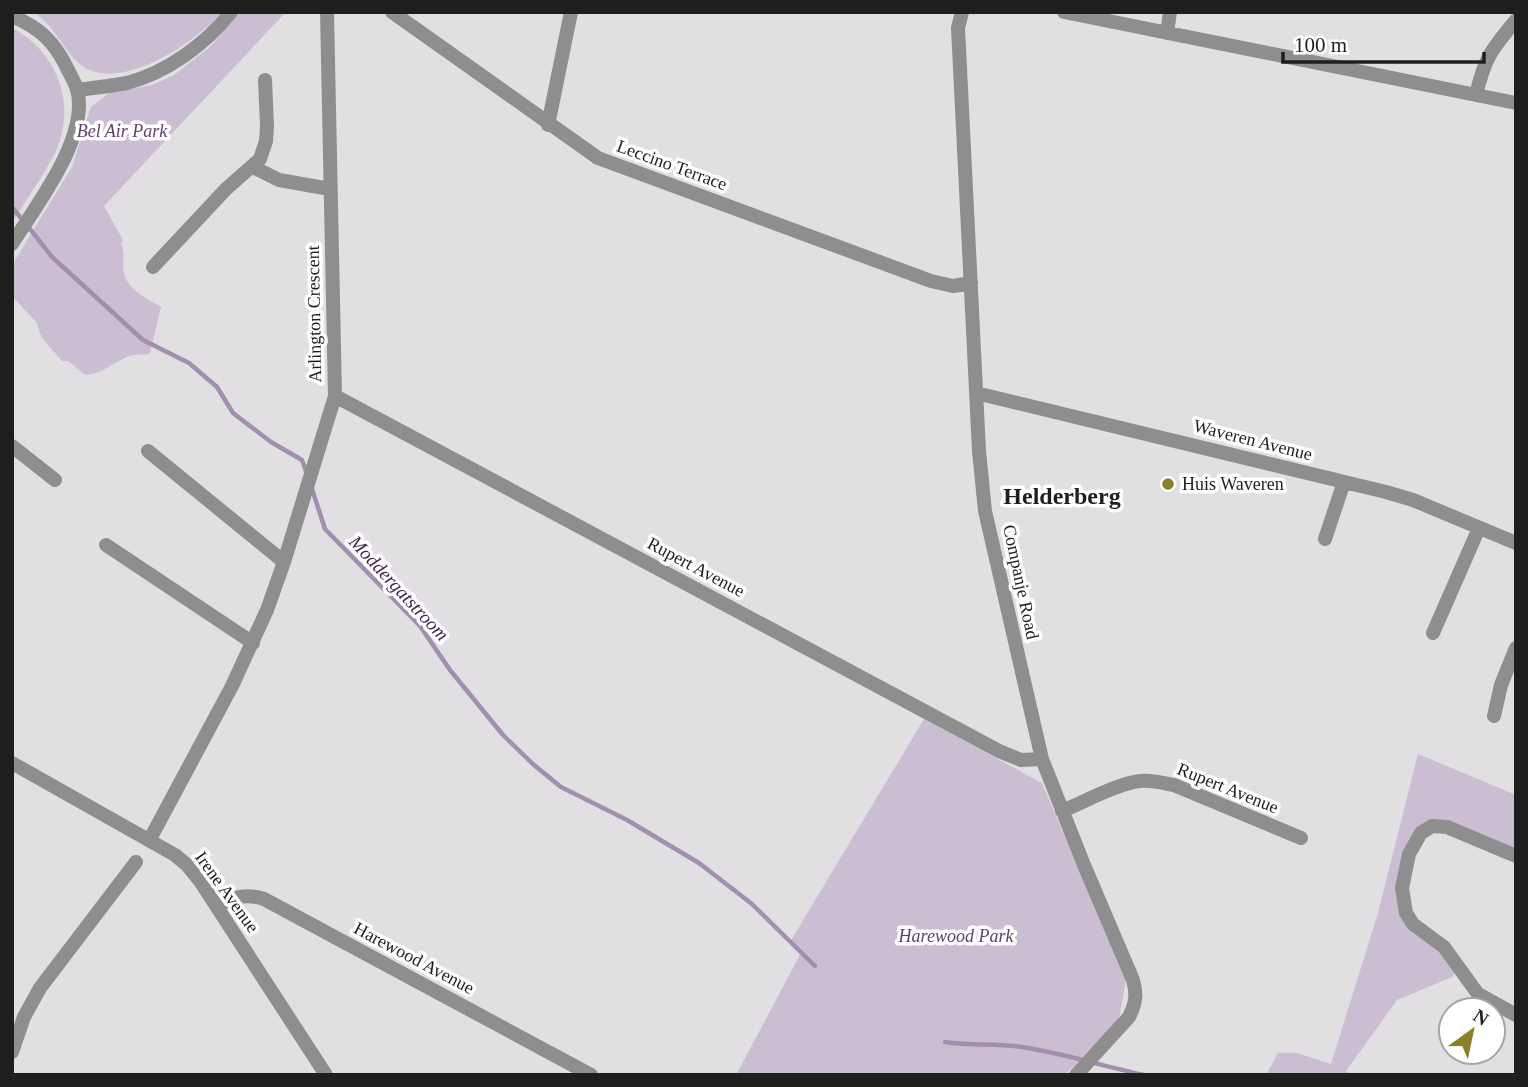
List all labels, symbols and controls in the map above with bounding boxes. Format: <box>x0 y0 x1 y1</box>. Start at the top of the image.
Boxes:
scale bar <box>1283 21 1484 65</box>
text: 100 m <box>1294 33 1347 57</box>
park label: Bel Air Park <box>77 121 168 141</box>
street label: Leccino Terrace <box>614 136 730 194</box>
street label: Arlington Crescent <box>303 245 325 383</box>
street label: Waveren Avenue <box>1192 416 1314 464</box>
place label: Huis Waveren <box>1182 474 1284 494</box>
marker: Huis Waveren <box>1160 476 1176 492</box>
district label: Helderberg <box>1003 483 1121 509</box>
street label: Companje Road <box>999 523 1043 641</box>
water label: Moddergatstroom <box>344 530 453 645</box>
street label: Rupert Avenue <box>644 533 748 601</box>
street label: Rupert Avenue <box>1175 759 1281 817</box>
street label: Irene Avenue <box>191 848 263 936</box>
street label: Harewood Avenue <box>351 918 477 998</box>
park label: Harewood Park <box>898 926 1014 946</box>
north arrow <box>1437 996 1507 1066</box>
text: N <box>1470 1005 1493 1030</box>

